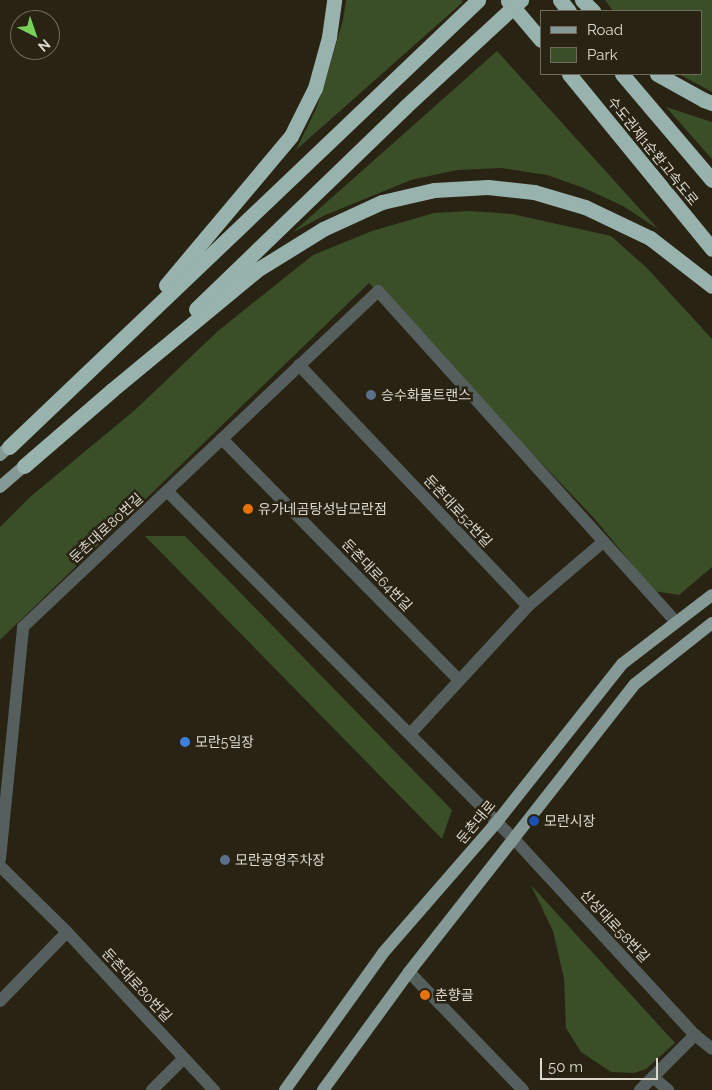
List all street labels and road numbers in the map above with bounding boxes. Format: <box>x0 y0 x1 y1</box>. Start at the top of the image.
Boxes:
street label: 수도권제1순환고속도로 <box>604 93 702 209</box>
street label: 둔촌대로52번길 <box>420 472 496 550</box>
street label: 둔촌대로80번길 <box>66 490 146 566</box>
street label: 둔촌대로64번길 <box>339 536 415 614</box>
street label: 둔촌대로 <box>453 797 499 847</box>
street label: 산성대로58번길 <box>577 886 653 966</box>
street label: 둔촌대로80번길 <box>99 945 175 1025</box>

